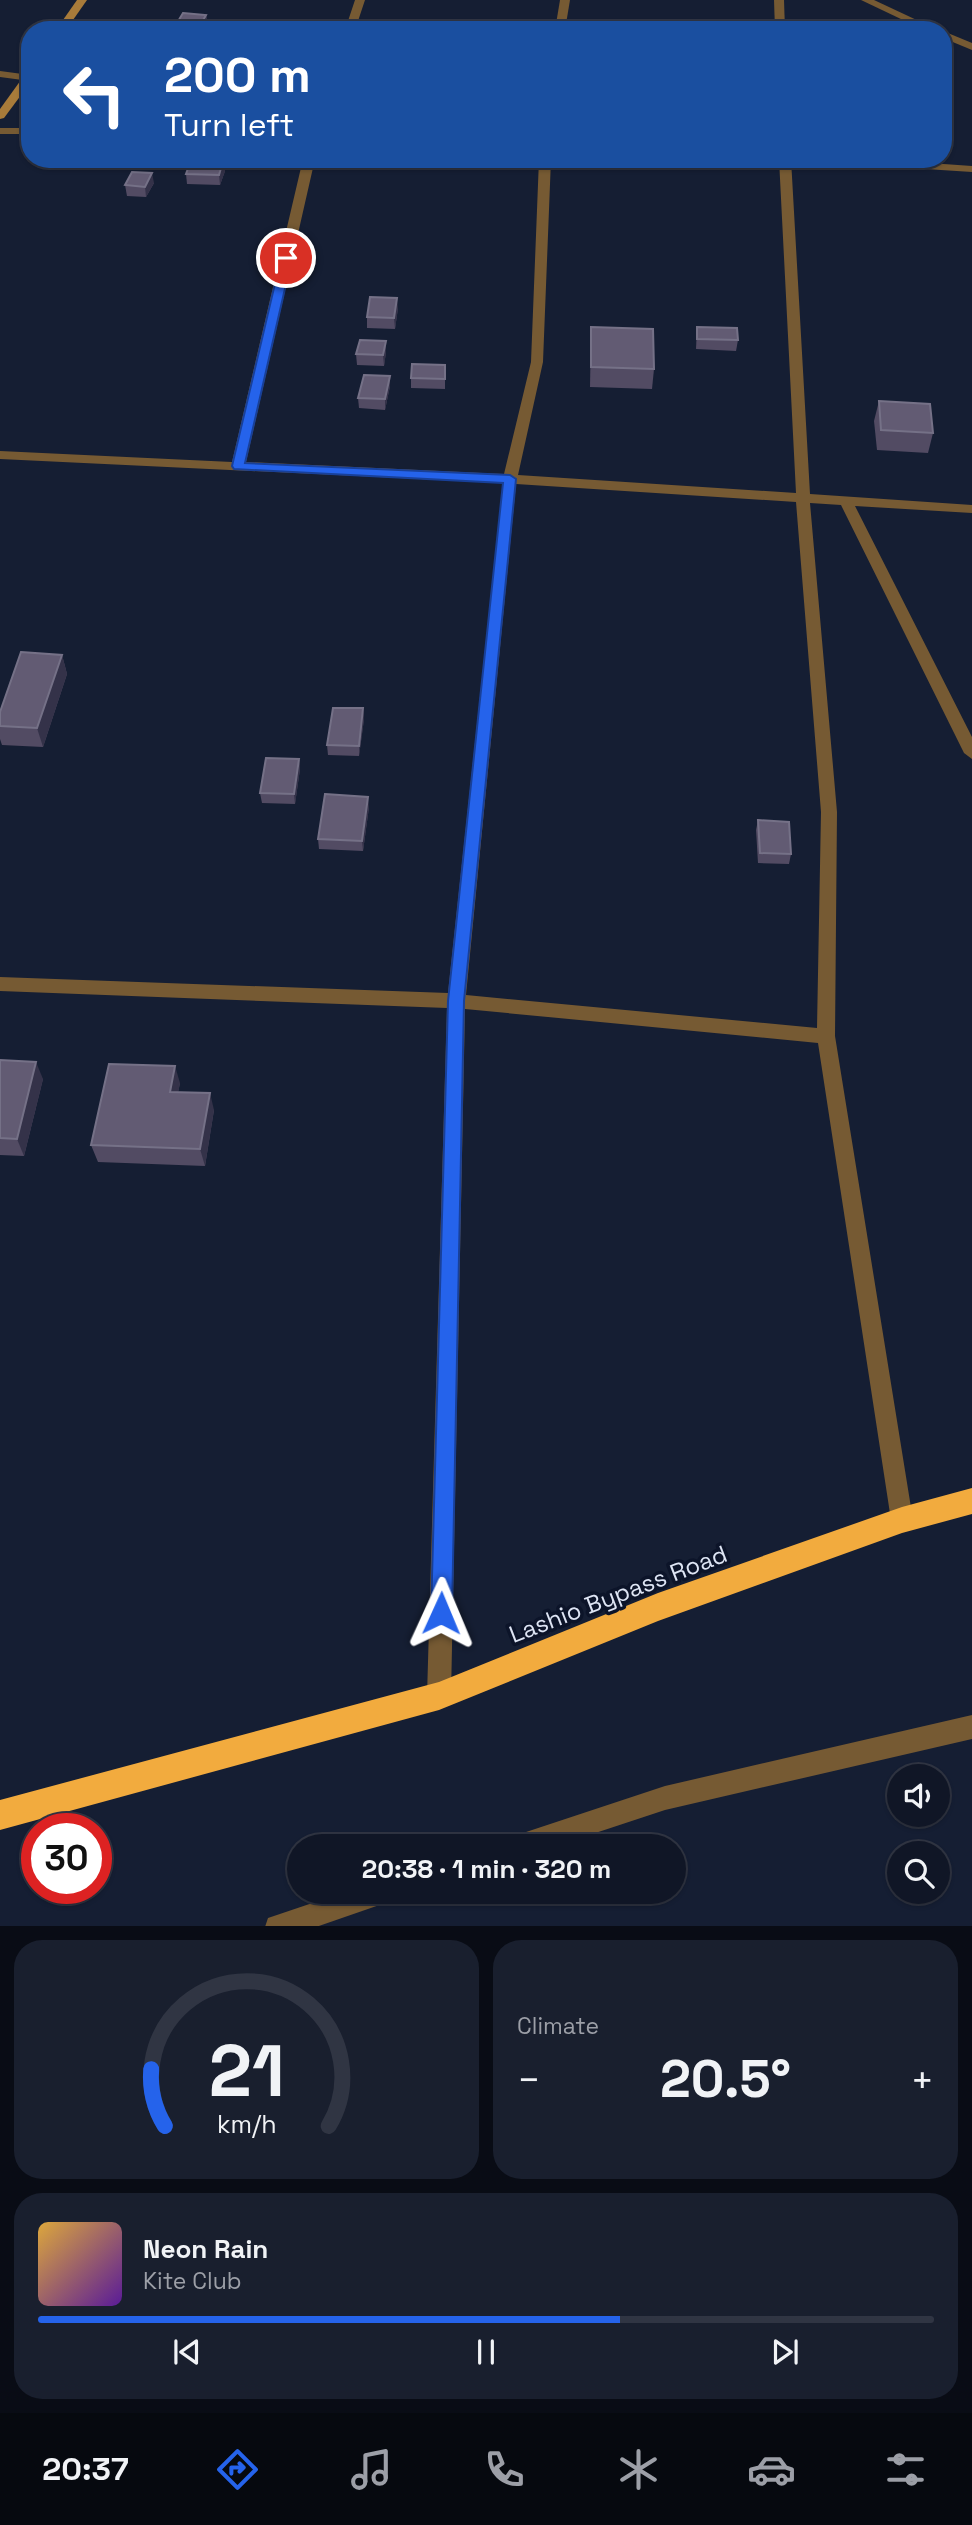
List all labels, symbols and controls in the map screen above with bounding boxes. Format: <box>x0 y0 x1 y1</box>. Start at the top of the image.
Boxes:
text: 200 m <box>164 44 311 106</box>
icon: left <box>49 49 140 140</box>
text: Turn left <box>164 105 294 145</box>
pin <box>256 228 316 288</box>
icon: arrive <box>267 239 305 277</box>
street label: Lashio Bypass Road <box>505 1538 731 1650</box>
position arrow <box>404 1576 478 1650</box>
map controls <box>887 1764 950 1904</box>
button: sound <box>887 1764 950 1827</box>
speed limit sign: 30 <box>21 1813 112 1904</box>
button: search <box>887 1841 950 1904</box>
text: 20:38 · 1 min · 320 m <box>362 1852 611 1886</box>
text: Climate <box>517 2011 599 2041</box>
text: 21 <box>208 2024 285 2117</box>
text: 20.5° <box>660 2046 791 2112</box>
text: − <box>517 2056 541 2104</box>
text: + <box>910 2056 934 2104</box>
text: km/h <box>217 2107 276 2139</box>
text: Neon Rain <box>143 2232 268 2266</box>
text: Kite Club <box>143 2266 242 2296</box>
icon: previous <box>168 2333 206 2371</box>
icon: pause <box>467 2333 505 2371</box>
icon: next <box>766 2333 804 2371</box>
icon: directions <box>213 2445 262 2494</box>
icon: music <box>347 2445 396 2494</box>
icon: phone <box>480 2445 529 2494</box>
icon: climate <box>614 2445 663 2494</box>
icon: car <box>747 2445 796 2494</box>
icon: filters <box>881 2445 930 2494</box>
text: 20:37 <box>42 2449 129 2489</box>

